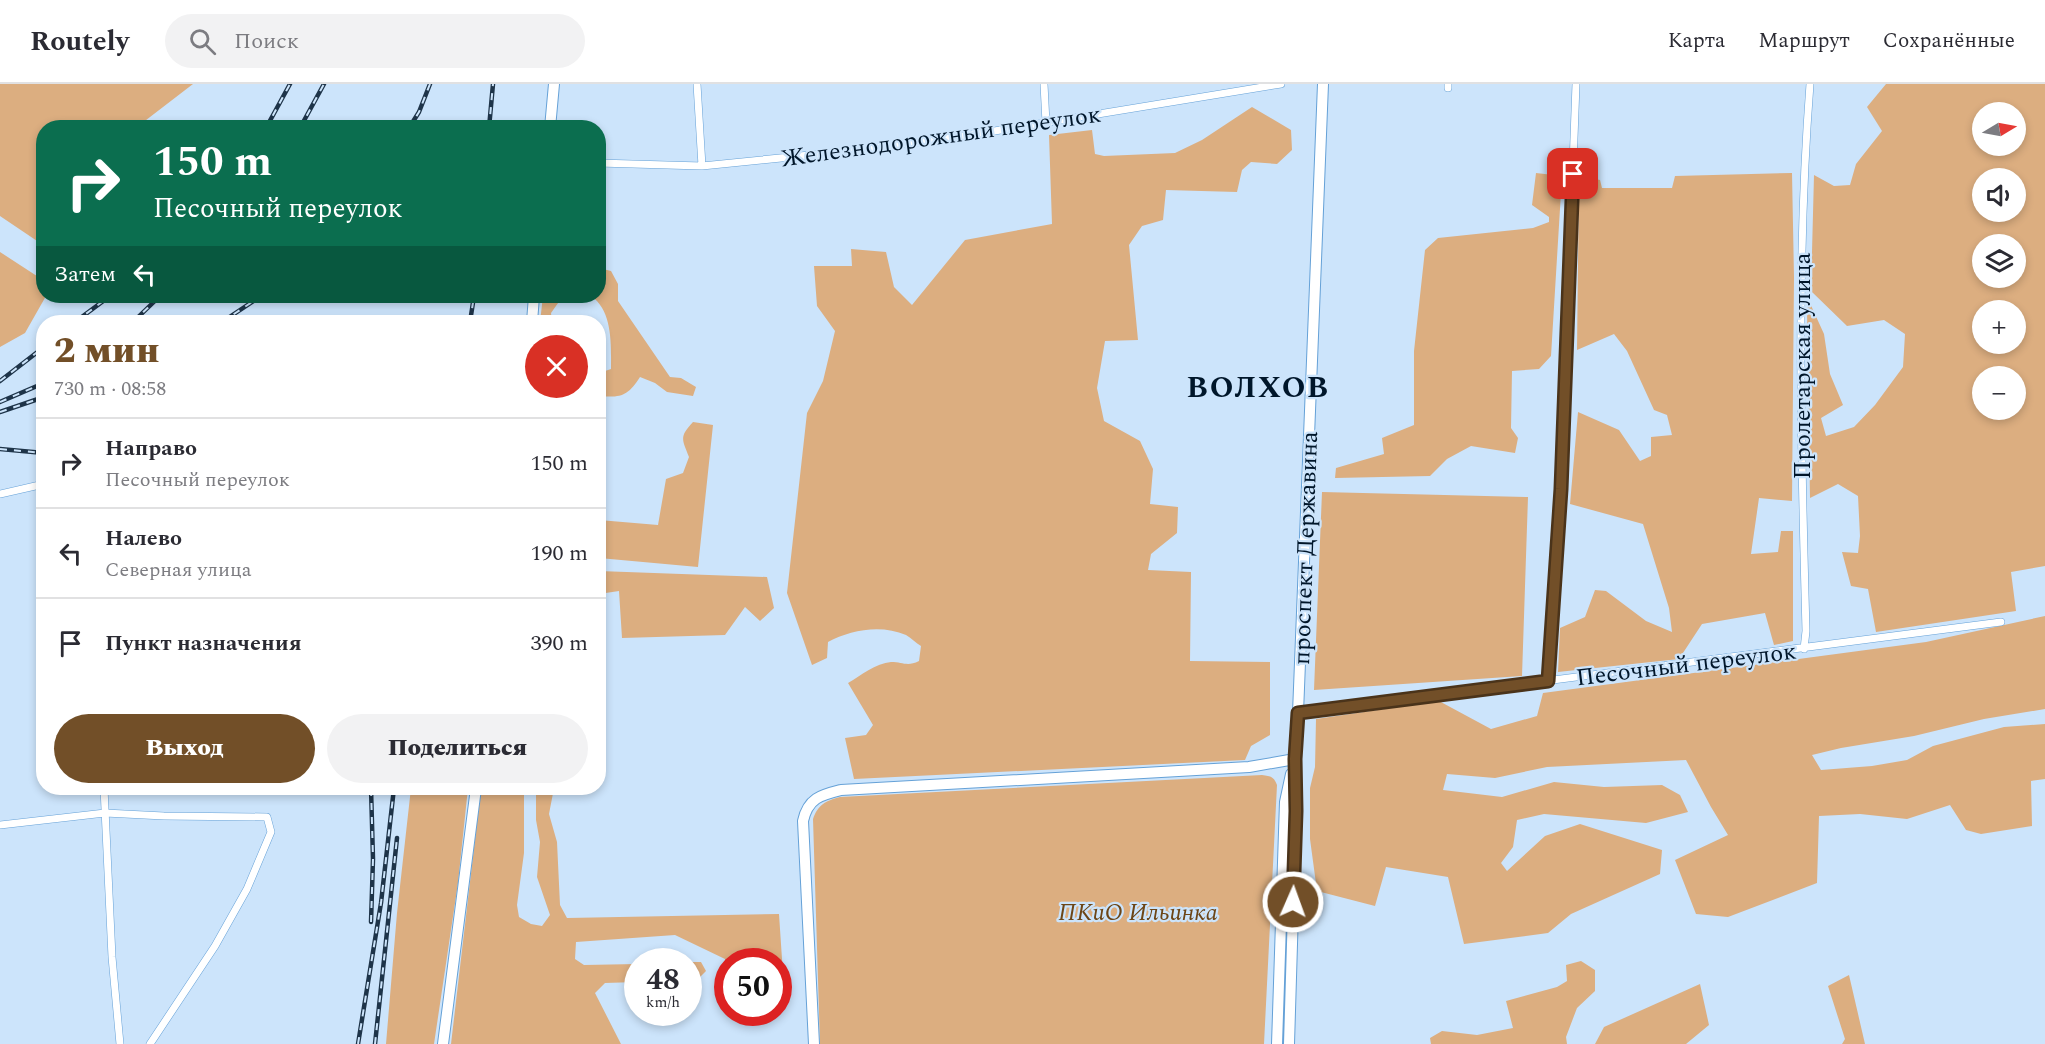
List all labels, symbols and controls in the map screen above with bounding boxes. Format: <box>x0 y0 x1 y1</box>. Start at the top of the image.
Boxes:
search box <box>165 14 585 68</box>
text: Routely <box>30 20 129 63</box>
icon: search <box>186 25 219 58</box>
text: Поиск <box>234 25 299 58</box>
text: Карта <box>1668 25 1725 57</box>
text: Маршрут <box>1758 25 1850 57</box>
text: Сохранённые <box>1883 25 2015 57</box>
street label: Железнодорожный переулок <box>779 97 1103 177</box>
north arrow <box>1972 102 2026 156</box>
map controls <box>1972 102 2026 420</box>
text: 150 m <box>153 131 272 194</box>
icon: right <box>54 144 132 222</box>
pin <box>1547 148 1598 199</box>
icon: arrive <box>1556 157 1589 190</box>
button: sound <box>1972 168 2026 222</box>
text: Песочный переулок <box>153 188 403 230</box>
button: layers <box>1972 234 2026 288</box>
street label: Пролетарская улица <box>1785 252 1821 479</box>
text: Затем <box>54 258 116 291</box>
icon: left <box>128 258 161 291</box>
button: + <box>1972 300 2026 354</box>
text: 2 мин <box>54 324 159 379</box>
button: close <box>525 335 588 398</box>
district label: ВОЛХОВ <box>1186 365 1330 411</box>
button: − <box>1972 366 2026 420</box>
text: 730 m · 08:58 <box>54 374 166 404</box>
street label: проспект Державина <box>1284 430 1328 666</box>
text: Направо <box>105 432 197 465</box>
icon: right <box>54 447 87 480</box>
text: 150 m <box>531 447 588 480</box>
text: Песочный переулок <box>105 465 290 495</box>
text: Налево <box>105 522 182 555</box>
icon: left <box>54 537 87 570</box>
text: 190 m <box>531 537 588 570</box>
text: Северная улица <box>105 555 251 585</box>
icon: arrive <box>54 627 87 660</box>
text: Пункт назначения <box>105 627 302 660</box>
text: 390 m <box>531 627 588 660</box>
street label: Песочный переулок <box>1574 634 1798 696</box>
button: Выход <box>54 714 315 783</box>
button: Поделиться <box>327 714 588 783</box>
position arrow <box>1261 870 1325 934</box>
park label: ПКиО Ильинка <box>1058 895 1218 931</box>
speed limit sign: 50 <box>714 948 792 1026</box>
text: 48 <box>646 957 680 1003</box>
text: km/h <box>646 991 680 1014</box>

